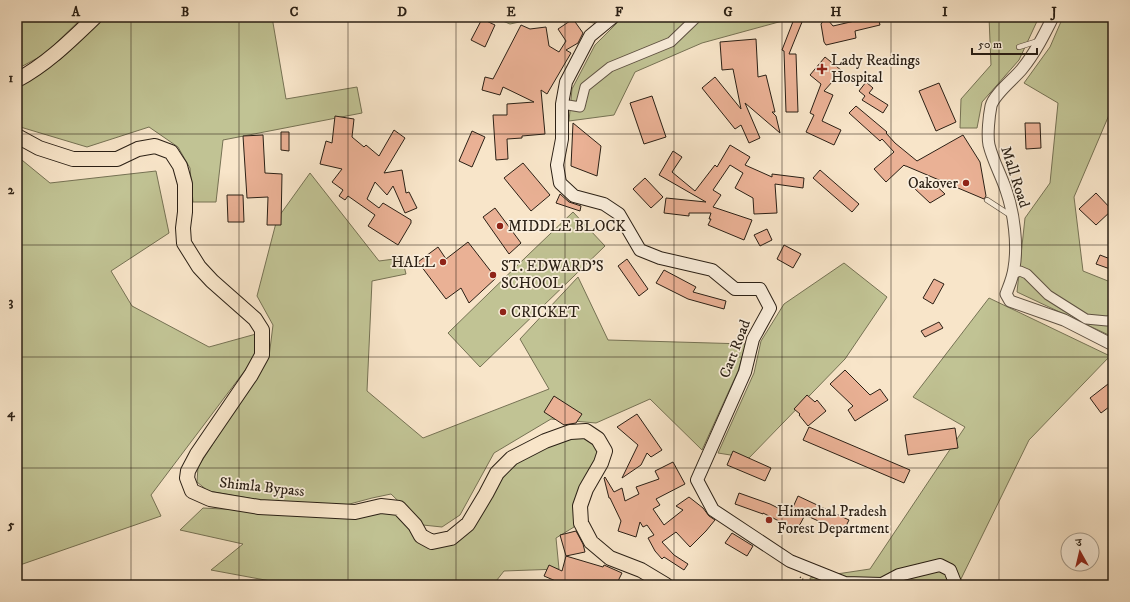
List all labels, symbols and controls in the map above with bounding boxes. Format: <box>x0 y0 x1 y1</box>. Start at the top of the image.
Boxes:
text: A <box>71 4 81 20</box>
text: B <box>181 4 189 20</box>
text: C <box>290 4 299 20</box>
text: D <box>397 4 407 20</box>
text: E <box>506 4 516 20</box>
text: F <box>615 4 624 20</box>
text: G <box>723 4 733 20</box>
text: H <box>831 4 842 20</box>
text: I <box>942 4 948 20</box>
text: J <box>1049 4 1057 21</box>
scale bar <box>972 30 1037 56</box>
text: 50 m <box>978 37 1002 52</box>
place label: Lady Readings Hospital <box>831 51 920 87</box>
marker: Lady Readings Hospital <box>816 63 828 75</box>
text: 1 <box>9 70 14 86</box>
street label: Mall Road <box>996 144 1034 211</box>
place label: Oakover <box>908 174 958 193</box>
marker: Oakover <box>961 178 971 188</box>
text: 2 <box>8 182 15 198</box>
place label: MIDDLE BLOCK <box>508 217 626 236</box>
marker: MIDDLE BLOCK <box>495 221 505 231</box>
place label: HALL <box>391 253 435 272</box>
marker: HALL <box>438 257 448 267</box>
place label: ST. EDWARD'S SCHOOL <box>501 257 604 293</box>
marker: ST. EDWARD'S SCHOOL <box>488 270 498 280</box>
text: 3 <box>9 294 14 310</box>
place label: CRICKET <box>511 303 580 322</box>
marker: CRICKET <box>498 307 508 317</box>
street label: Cart Road <box>715 317 755 381</box>
text: 4 <box>6 405 15 422</box>
street label: Shimla Bypass <box>218 473 306 501</box>
place label: Himachal Pradesh Forest Department <box>777 502 890 538</box>
marker: Himachal Pradesh Forest Department <box>764 515 774 525</box>
text: 5 <box>7 517 15 533</box>
north arrow <box>1060 532 1100 572</box>
text: उ <box>1074 536 1084 551</box>

